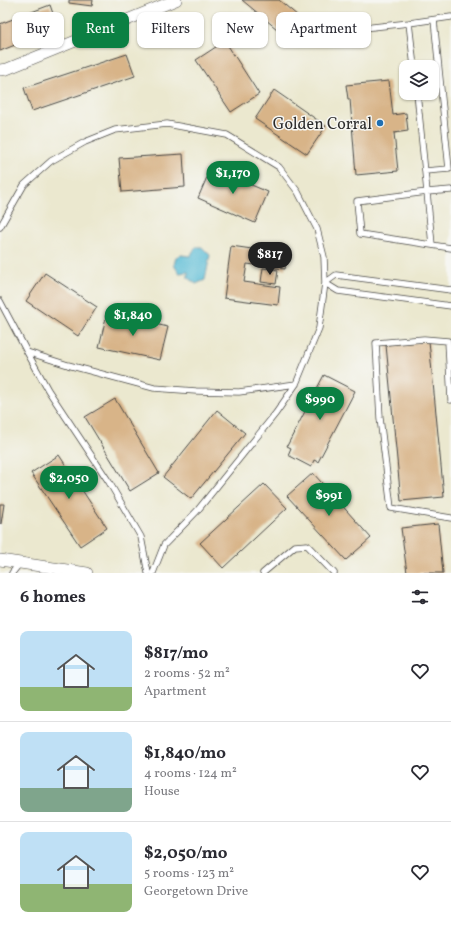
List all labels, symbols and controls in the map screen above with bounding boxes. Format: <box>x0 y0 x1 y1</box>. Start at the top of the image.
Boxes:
chip: Buy <box>12 12 64 48</box>
chip: Rent <box>72 12 129 48</box>
chip: Filters <box>137 12 204 48</box>
chip: New <box>212 12 268 48</box>
chip: Apartment <box>276 12 371 48</box>
map controls <box>399 60 439 100</box>
button: layers <box>399 60 439 100</box>
place label: Golden Corral <box>273 114 372 136</box>
marker: Golden Corral <box>375 118 385 128</box>
pin: $1,170 <box>200 161 266 195</box>
text: $1,170 <box>215 165 251 183</box>
pin: $817 <box>246 242 294 276</box>
text: $817 <box>257 246 283 264</box>
pin: $1,840 <box>100 303 166 337</box>
text: $1,840 <box>114 307 152 325</box>
pin: $990 <box>296 387 344 421</box>
text: $990 <box>305 391 335 409</box>
pin: $2,050 <box>36 466 102 500</box>
text: $2,050 <box>49 470 89 488</box>
pin: $991 <box>305 483 353 517</box>
text: $991 <box>316 487 342 505</box>
text: 6 homes <box>20 586 86 609</box>
icon: filters <box>409 586 431 608</box>
text: $817/mo <box>144 642 208 665</box>
icon: home <box>52 647 100 695</box>
icon: heart <box>409 660 431 682</box>
text: 2 rooms · 52 m² <box>144 665 230 683</box>
text: Apartment <box>144 683 207 701</box>
text: $1,840/mo <box>144 742 226 765</box>
icon: home <box>52 748 100 796</box>
icon: heart <box>409 761 431 783</box>
text: 4 rooms · 124 m² <box>144 765 237 783</box>
text: House <box>144 783 180 801</box>
text: $2,050/mo <box>144 842 228 865</box>
icon: home <box>52 848 100 896</box>
icon: heart <box>409 861 431 883</box>
text: 5 rooms · 123 m² <box>144 865 234 883</box>
text: Georgetown Drive <box>144 883 248 901</box>

